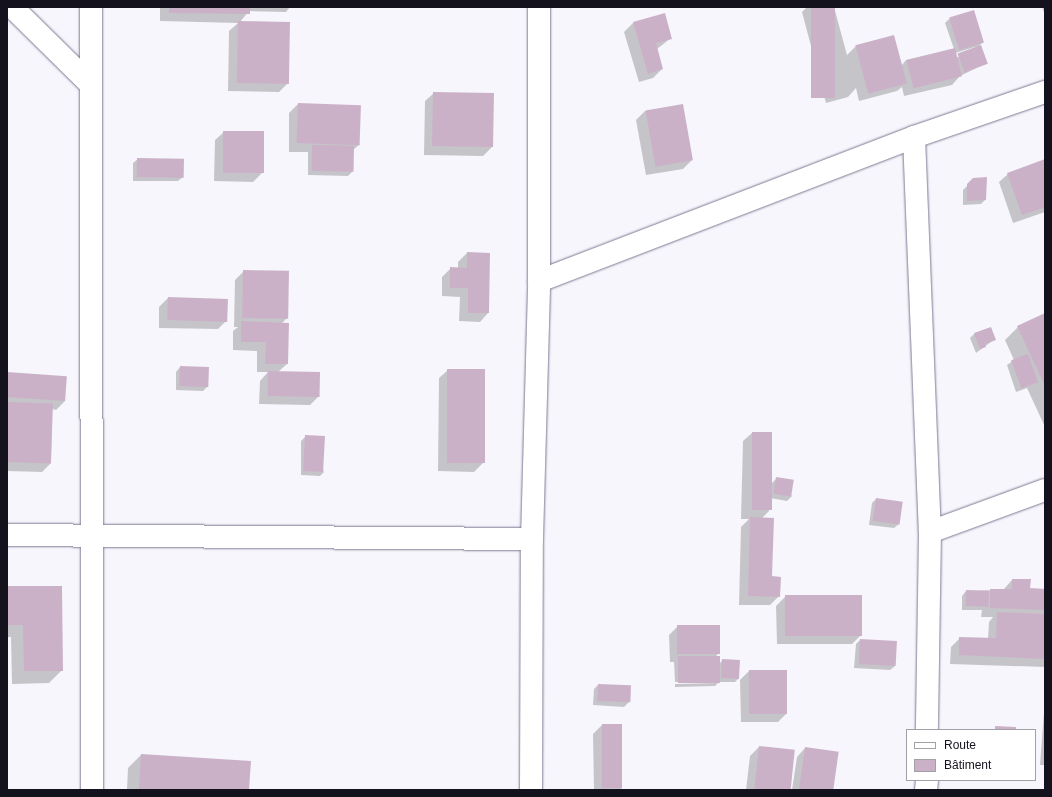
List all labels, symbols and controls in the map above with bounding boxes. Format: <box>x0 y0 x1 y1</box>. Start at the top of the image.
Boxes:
legend <box>906 729 1036 781</box>
text: Route <box>944 738 976 752</box>
text: Bâtiment <box>944 758 991 772</box>

